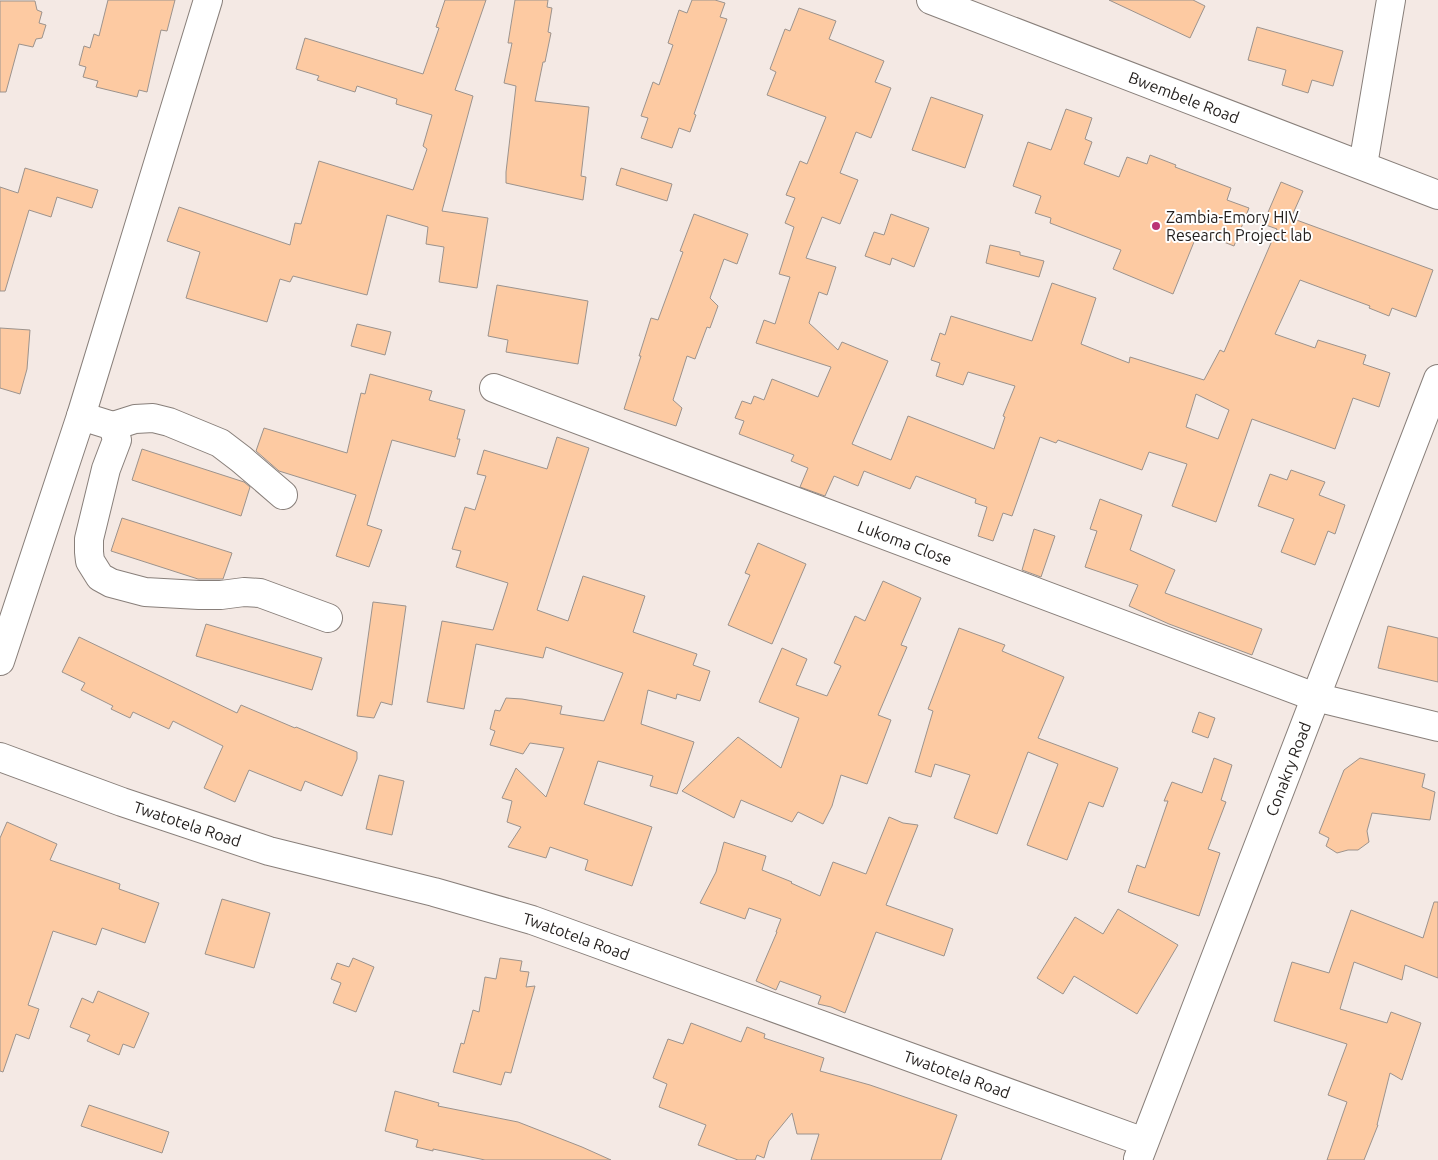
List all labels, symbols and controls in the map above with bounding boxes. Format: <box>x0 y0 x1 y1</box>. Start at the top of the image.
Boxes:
street label: Bwembele Road <box>1126 68 1242 127</box>
place label: Zambia-Emory HIV Research Project lab <box>1166 208 1312 244</box>
marker: Zambia-Emory HIV Research Project lab <box>1150 220 1162 232</box>
street label: Lukoma Close <box>855 517 955 569</box>
street label: Conakry Road <box>1262 719 1314 818</box>
street label: Twatotela Road <box>131 798 244 850</box>
street label: Twatotela Road <box>521 909 632 964</box>
street label: Twatotela Road <box>901 1047 1013 1102</box>

